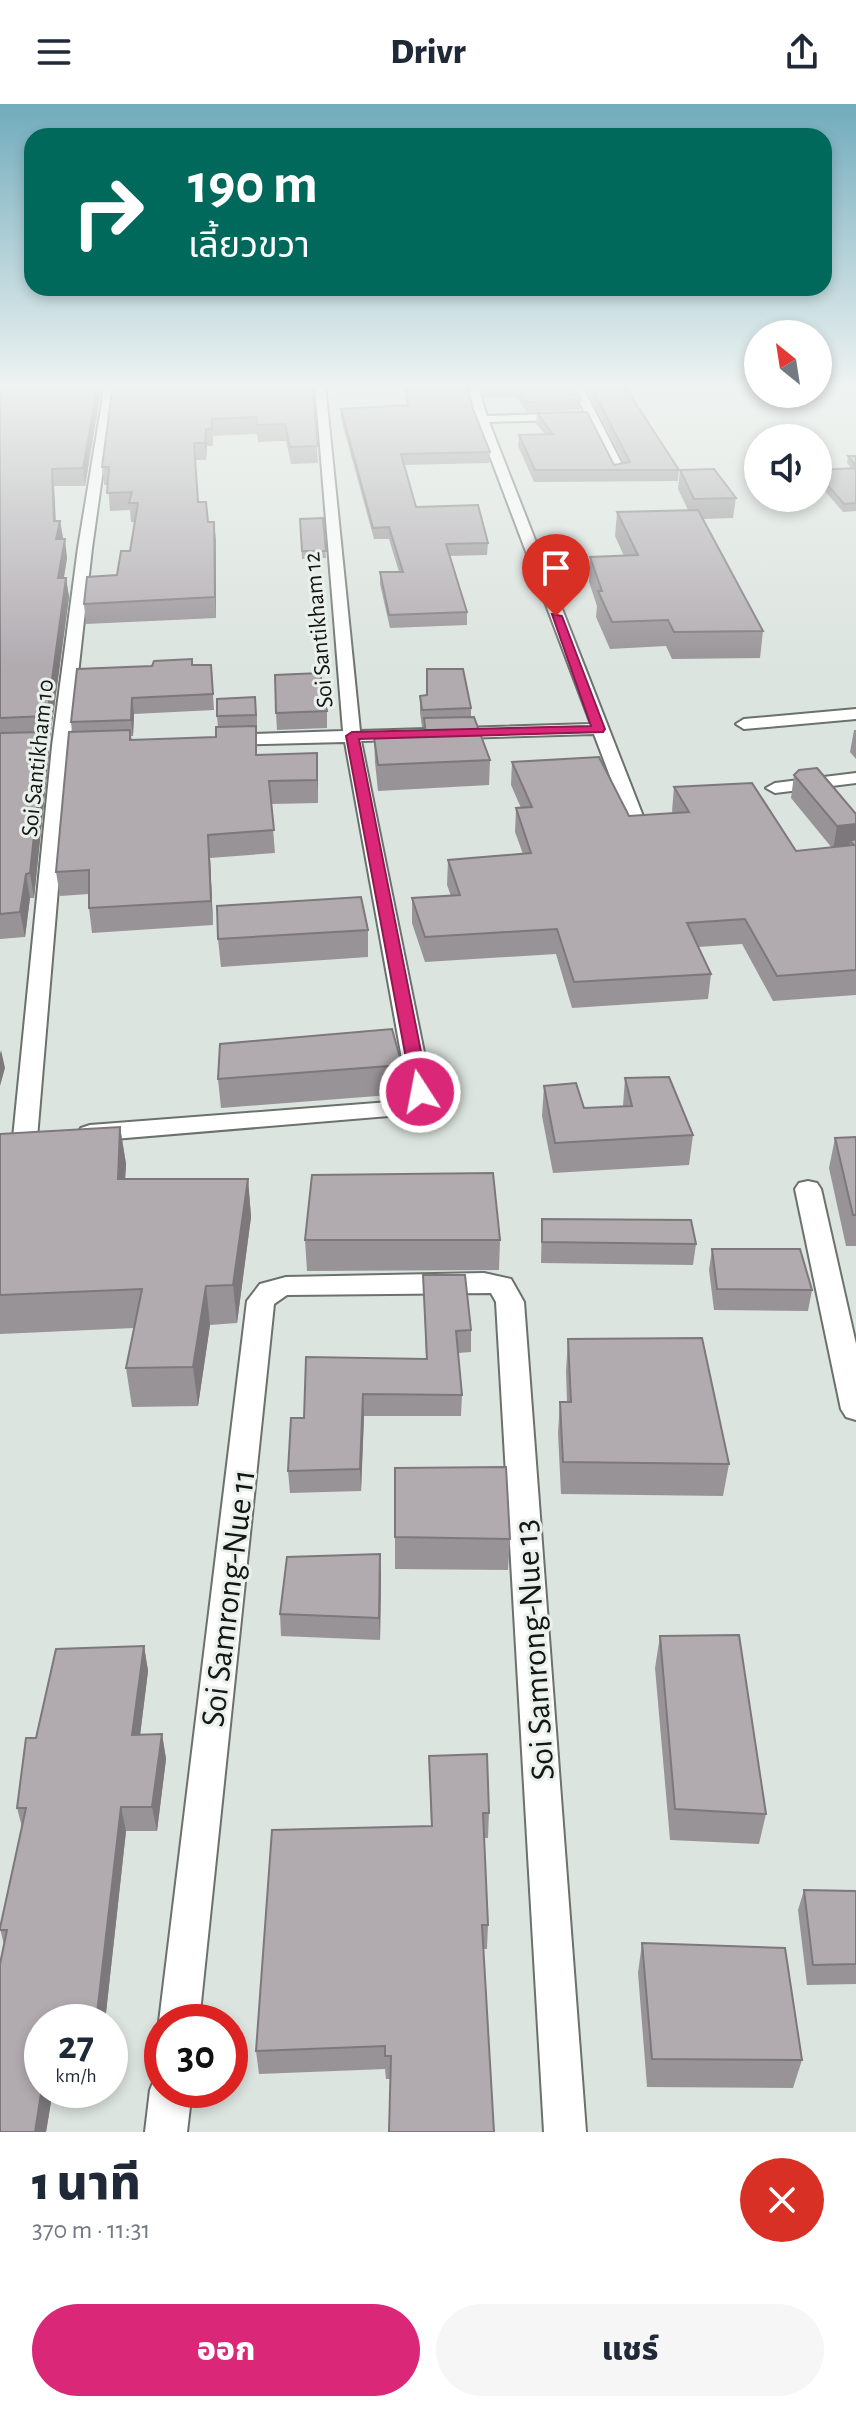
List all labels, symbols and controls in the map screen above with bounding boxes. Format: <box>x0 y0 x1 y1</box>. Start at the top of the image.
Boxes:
icon: menu <box>32 30 76 74</box>
icon: share <box>780 30 824 74</box>
text: Drivr <box>390 34 466 70</box>
text: 190 m <box>188 157 318 213</box>
icon: right <box>56 160 160 264</box>
text: เลี้ยวขวา <box>188 228 310 264</box>
north arrow <box>744 320 832 408</box>
map controls <box>744 320 832 512</box>
button: sound <box>744 424 832 512</box>
pin <box>522 534 590 616</box>
icon: arrive <box>534 546 578 590</box>
street label: Soi Santikham 12 <box>300 551 338 709</box>
street label: Soi Santikham 10 <box>18 678 58 838</box>
position arrow <box>378 1050 462 1134</box>
street label: Soi Samrong-Nue 11 <box>196 1468 262 1729</box>
street label: Soi Samrong-Nue 13 <box>509 1518 561 1781</box>
speed limit sign: 30 <box>144 2004 248 2108</box>
text: 27 <box>58 2026 94 2066</box>
text: km/h <box>55 2066 97 2086</box>
button: close <box>740 2158 824 2242</box>
text: 1 นาที <box>32 2161 141 2209</box>
text: 370 m · 11:31 <box>32 2217 150 2243</box>
button: ออก <box>32 2304 420 2396</box>
button: แชร์ <box>436 2304 824 2396</box>

